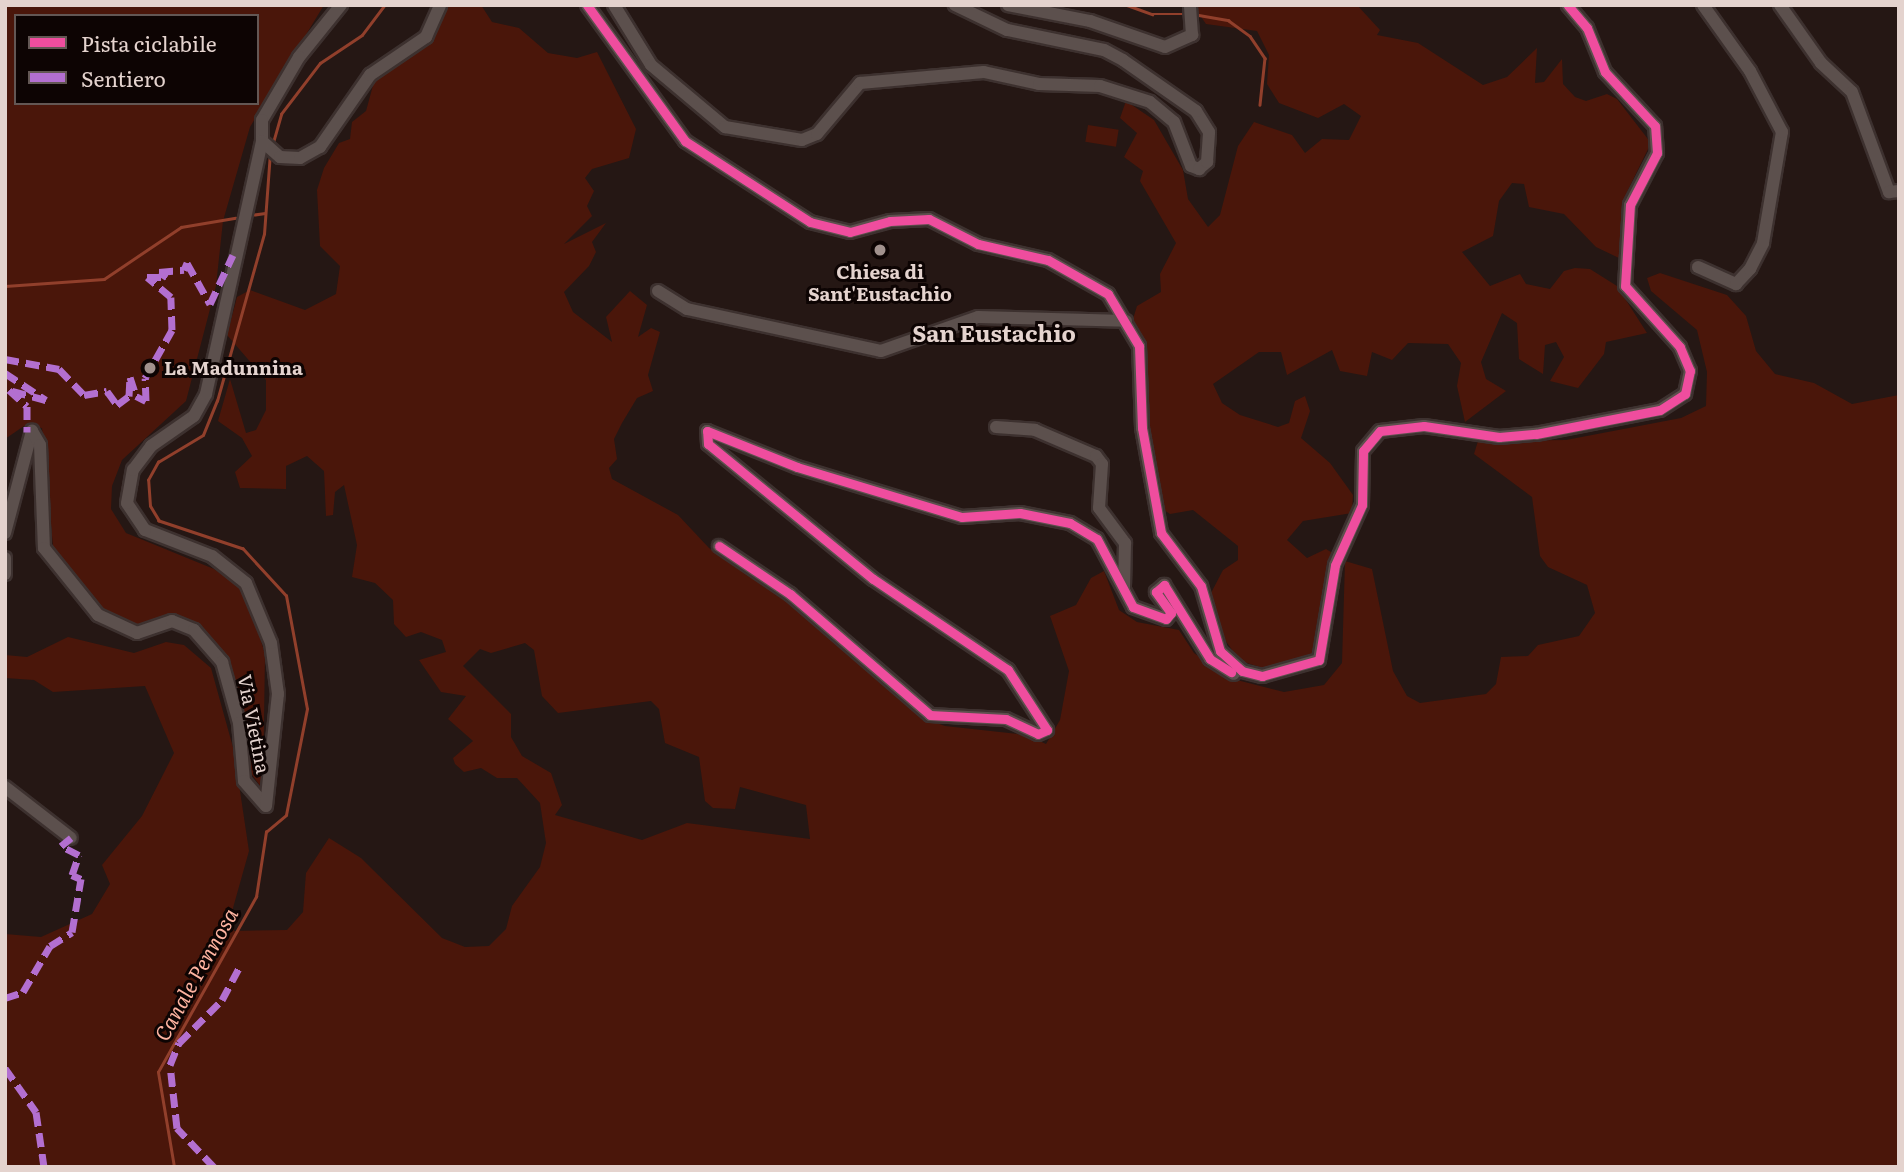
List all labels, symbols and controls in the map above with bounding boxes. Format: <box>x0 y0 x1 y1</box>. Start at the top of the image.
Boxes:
legend <box>14 14 259 105</box>
text: Pista ciclabile <box>81 27 217 58</box>
text: Sentiero <box>81 62 166 93</box>
marker: Chiesa di Sant'Eustachio <box>872 242 888 258</box>
place label: Chiesa di Sant'Eustachio <box>808 261 952 305</box>
district label: San Eustachio <box>912 318 1076 346</box>
place label: La Madunnina <box>164 357 303 379</box>
marker: La Madunnina <box>142 360 158 376</box>
street label: Via Vietina <box>233 672 275 776</box>
water label: Canale Pennosa <box>148 903 242 1045</box>

